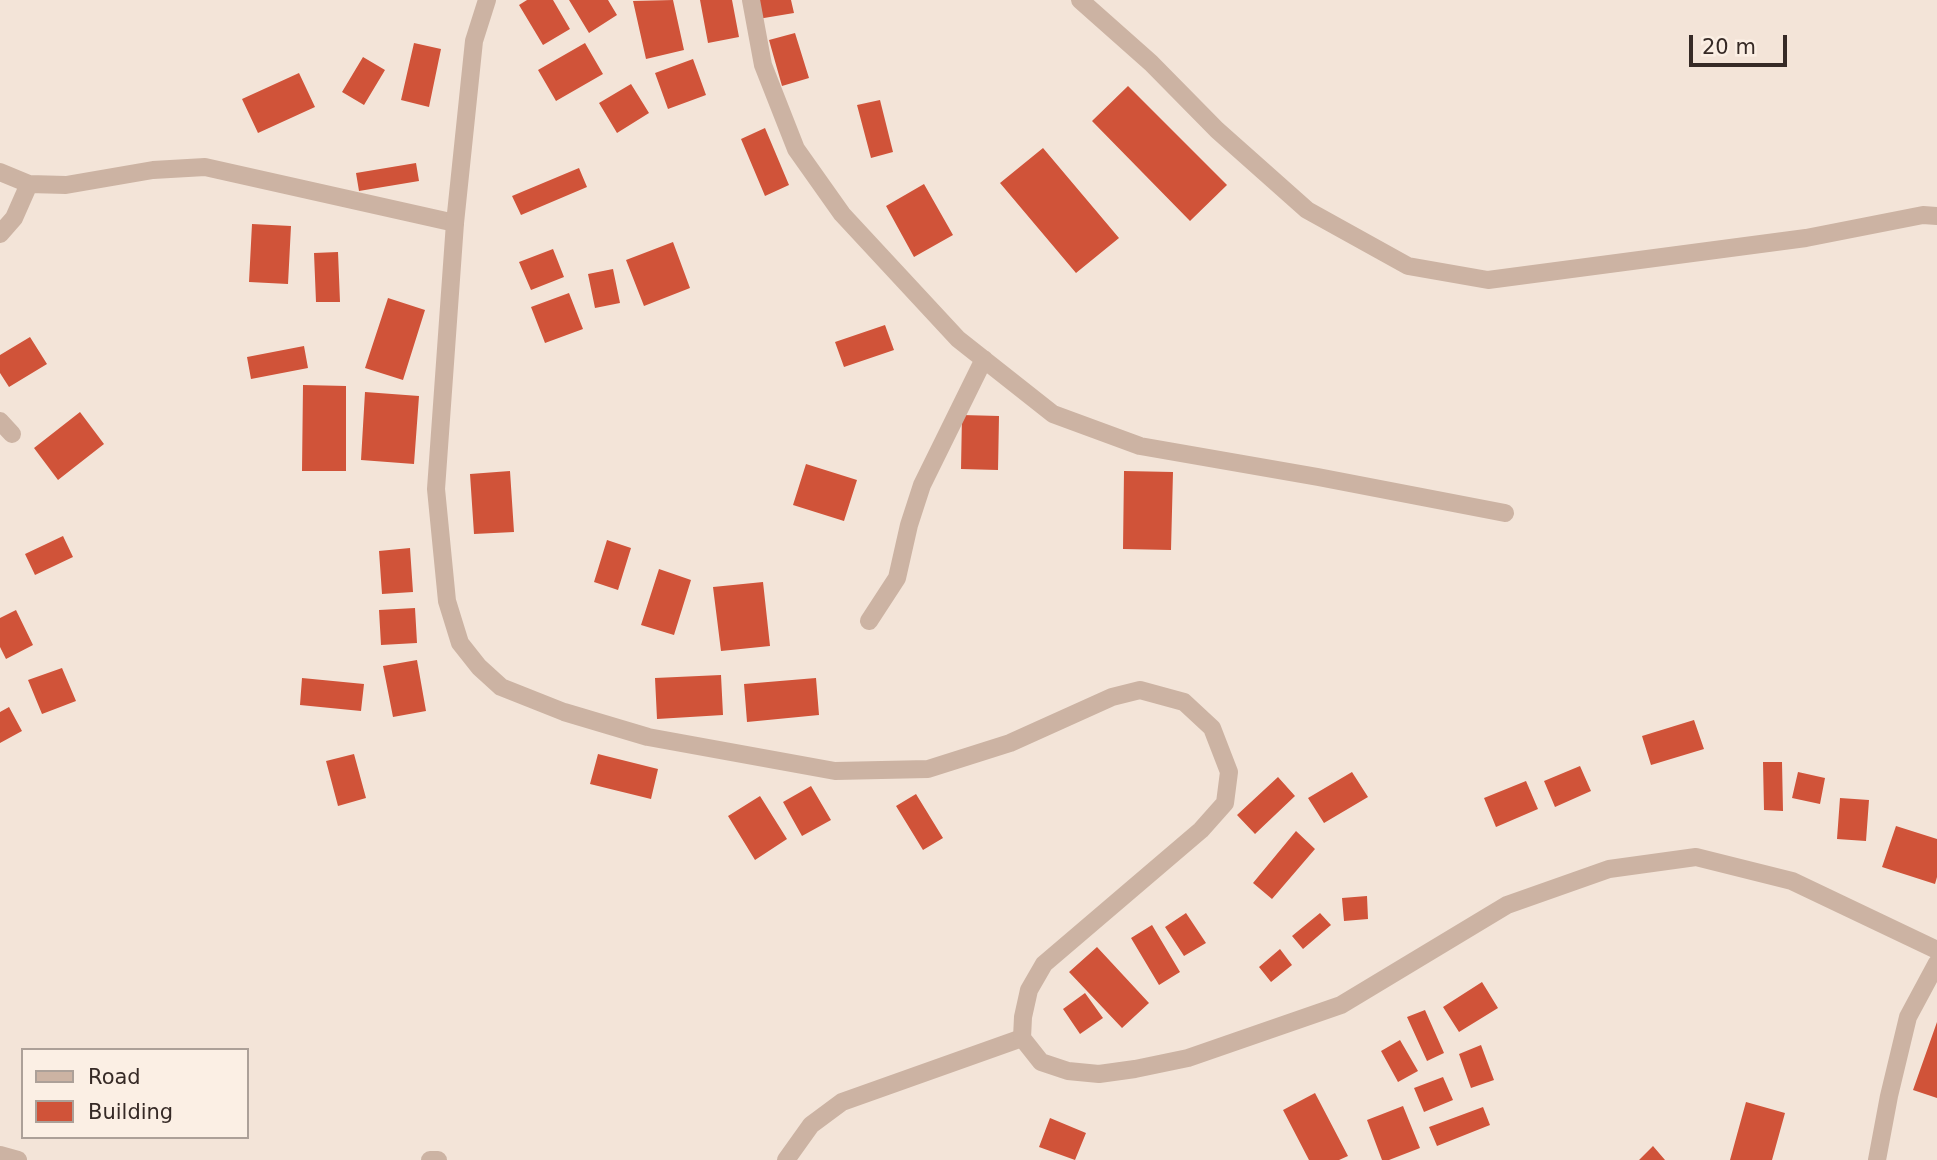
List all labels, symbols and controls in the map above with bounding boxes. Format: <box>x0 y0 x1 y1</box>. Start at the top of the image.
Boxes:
scale bar <box>1692 21 1790 65</box>
text: 20 m <box>1702 35 1756 59</box>
legend <box>21 1048 248 1139</box>
text: Road <box>88 1065 141 1089</box>
text: Building <box>88 1100 173 1124</box>

